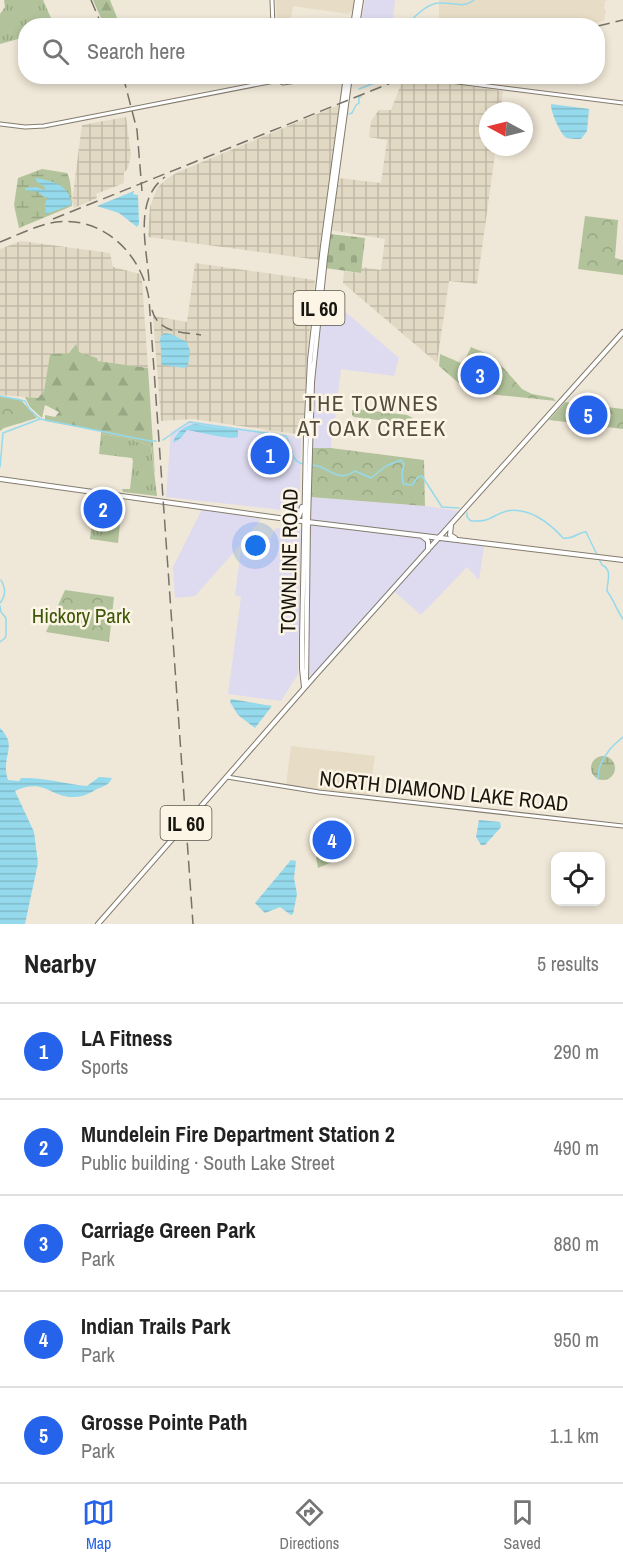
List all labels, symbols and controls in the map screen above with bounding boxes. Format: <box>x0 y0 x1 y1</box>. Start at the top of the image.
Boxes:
search box <box>18 18 605 84</box>
icon: search <box>39 35 72 68</box>
text: Search here <box>87 36 185 66</box>
north arrow <box>479 102 533 156</box>
road number: IL 60 <box>294 291 344 325</box>
pin: 3 <box>460 352 500 398</box>
district label: THE TOWNES AT OAK CREEK <box>296 388 447 443</box>
pin: 5 <box>568 392 608 438</box>
pin: 1 <box>250 432 290 478</box>
pin: 2 <box>84 486 122 532</box>
street label: TOWNLINE ROAD <box>273 488 305 634</box>
your location <box>241 531 270 560</box>
park label: Hickory Park <box>32 601 131 630</box>
street label: NORTH DIAMOND LAKE ROAD <box>318 763 570 819</box>
road number: IL 60 <box>160 806 212 840</box>
pin: 4 <box>312 818 352 862</box>
map controls <box>551 852 605 906</box>
button: locate <box>551 852 605 906</box>
text: Nearby <box>24 946 96 981</box>
text: 5 results <box>537 950 599 977</box>
text: LA Fitness <box>81 1023 173 1053</box>
text: 1 <box>39 1038 48 1065</box>
text: 290 m <box>553 1038 599 1065</box>
text: Sports <box>81 1053 128 1080</box>
text: Mundelein Fire Department Station 2 <box>81 1119 395 1149</box>
text: 2 <box>39 1134 48 1161</box>
text: 490 m <box>553 1134 599 1161</box>
text: Public building · South Lake Street <box>81 1149 334 1176</box>
text: Carriage Green Park <box>81 1215 255 1245</box>
text: 3 <box>39 1230 48 1257</box>
text: 880 m <box>553 1230 599 1257</box>
text: Park <box>81 1245 115 1272</box>
text: Indian Trails Park <box>81 1311 230 1341</box>
text: 4 <box>39 1326 48 1353</box>
text: 950 m <box>553 1326 599 1353</box>
text: Park <box>81 1341 115 1368</box>
text: Grosse Pointe Path <box>81 1407 247 1437</box>
text: 5 <box>39 1422 48 1449</box>
text: 1.1 km <box>550 1422 599 1449</box>
text: Park <box>81 1437 115 1464</box>
tab: Map <box>82 1496 115 1554</box>
tab: Directions <box>279 1496 339 1554</box>
tab: Saved <box>504 1496 541 1554</box>

